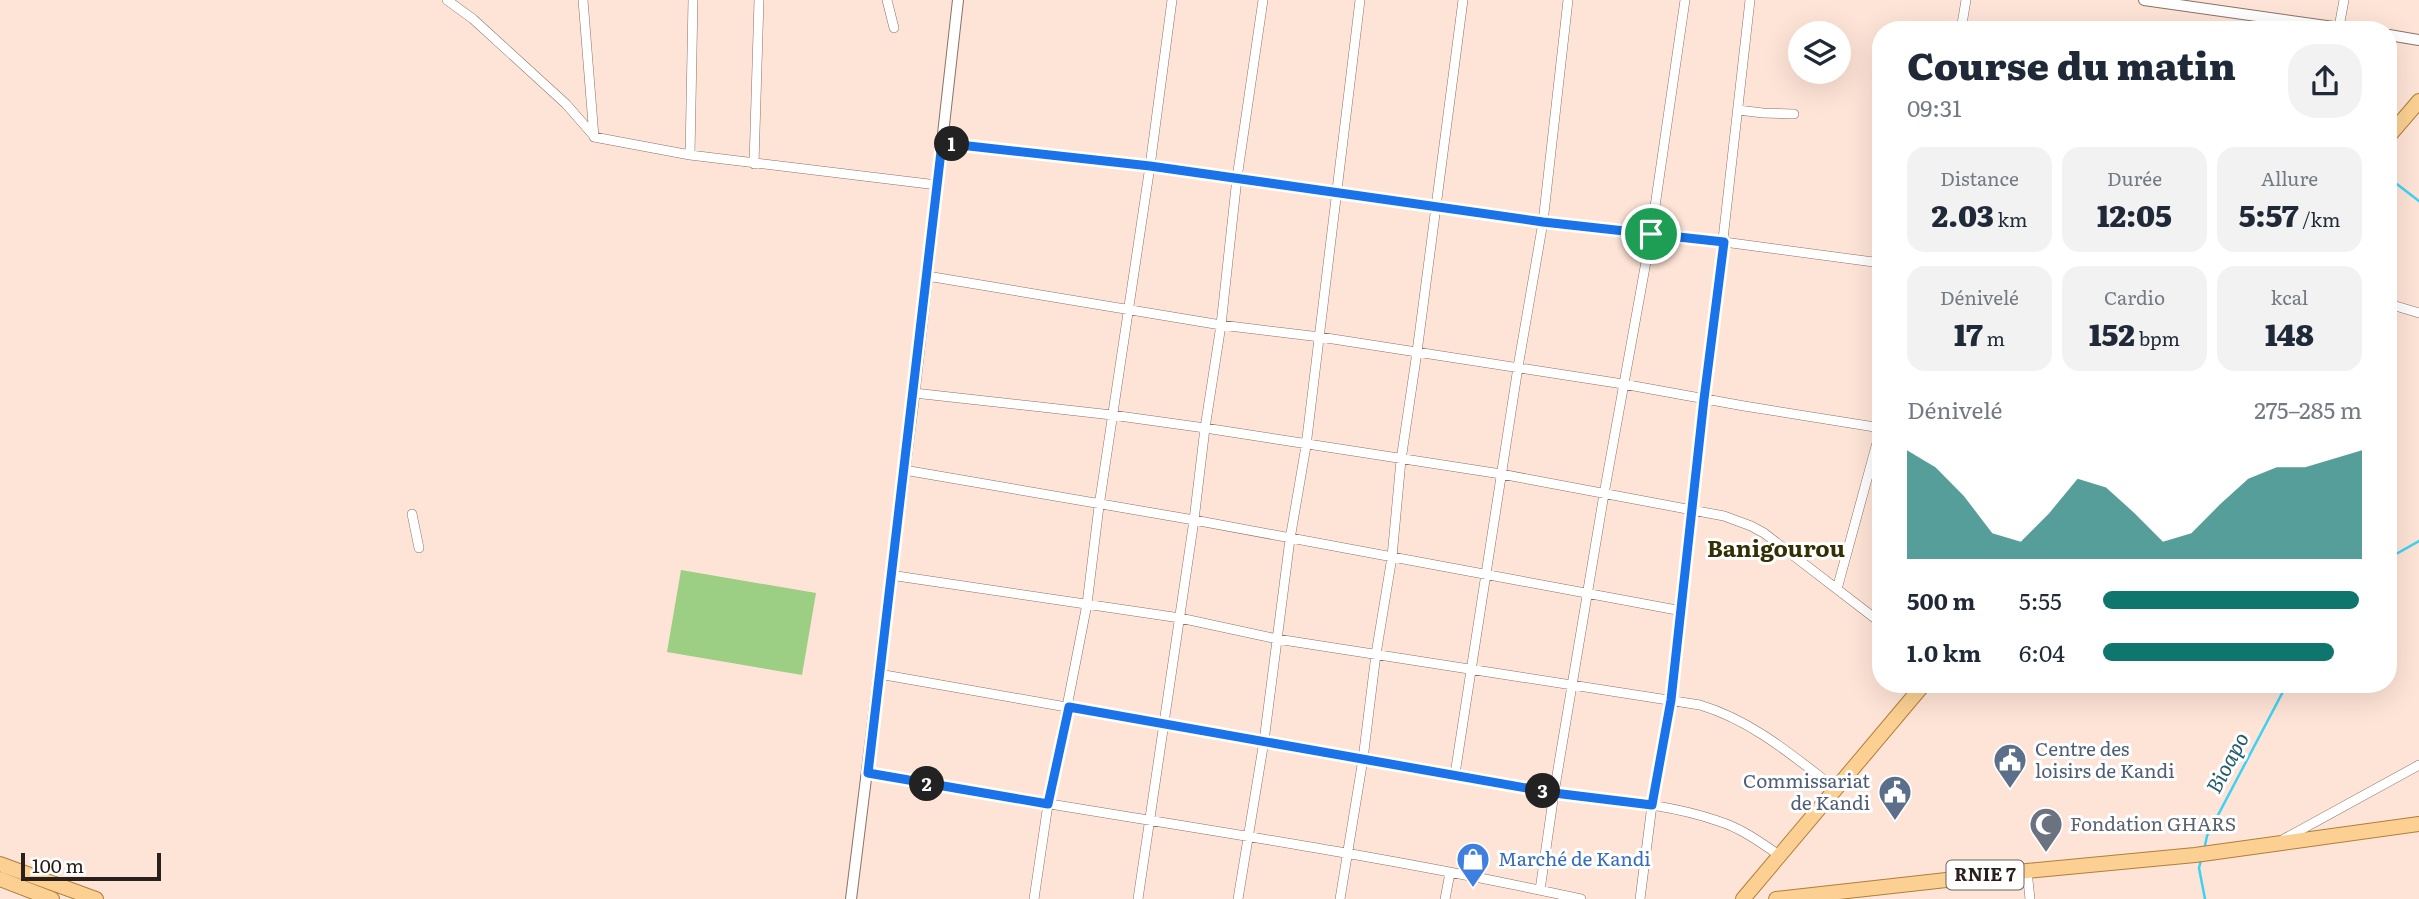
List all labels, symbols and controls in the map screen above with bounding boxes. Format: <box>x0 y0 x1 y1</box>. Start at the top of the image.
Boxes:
map controls <box>1788 21 1851 84</box>
button: layers <box>1788 21 1851 84</box>
text: Course du matin <box>1907 35 2236 92</box>
button: share <box>2288 44 2362 118</box>
text: 09:31 <box>1907 90 1962 124</box>
pin: 1 <box>934 127 970 162</box>
text: 1 <box>948 129 955 157</box>
text: Distance <box>1940 164 2019 192</box>
text: Durée <box>2107 164 2162 192</box>
text: Allure <box>2261 164 2318 192</box>
text: 2.03 <box>1932 192 1994 236</box>
text: 12:05 <box>2097 192 2172 236</box>
text: 5:57 <box>2239 192 2298 236</box>
pin <box>1621 204 1681 264</box>
text: km <box>1994 205 2027 233</box>
text: /km <box>2298 205 2340 233</box>
icon: arrive <box>1632 215 1670 253</box>
text: Dénivelé <box>1940 283 2019 311</box>
text: Cardio <box>2104 283 2165 311</box>
text: kcal <box>2271 283 2308 311</box>
text: 17 <box>1954 311 1983 355</box>
text: 152 <box>2089 311 2135 355</box>
text: 148 <box>2265 311 2314 355</box>
text: m <box>1983 324 2005 352</box>
text: bpm <box>2135 324 2180 352</box>
text: Dénivelé <box>1907 392 2003 426</box>
text: 275–285 m <box>2254 392 2362 426</box>
district label: Banigourou <box>1707 530 1845 564</box>
text: 500 m <box>1907 583 1975 617</box>
text: 5:55 <box>2019 583 2062 617</box>
text: 1.0 km <box>1907 635 1981 669</box>
text: 6:04 <box>2019 635 2065 669</box>
water label: Bioapo <box>2197 726 2255 798</box>
place label: Centre des loisirs de Kandi <box>2035 734 2175 784</box>
public building icon: Centre des loisirs de Kandi <box>1991 741 2029 790</box>
pin: 2 <box>909 766 944 802</box>
place label: Commissariat de Kandi <box>1743 766 1870 816</box>
text: 2 <box>921 769 932 797</box>
public building icon: Commissariat de Kandi <box>1876 773 1914 822</box>
pin: 3 <box>1526 774 1560 808</box>
text: 3 <box>1537 776 1548 804</box>
mosque icon: Fondation GHARS <box>2027 805 2065 854</box>
place label: Fondation GHARS <box>2070 809 2236 837</box>
shop icon: Marché de Kandi <box>1454 840 1492 889</box>
place label: Marché de Kandi <box>1498 844 1651 872</box>
scale bar <box>21 850 161 882</box>
text: 100 m <box>32 851 84 879</box>
road number: RNIE 7 <box>1946 860 2024 890</box>

